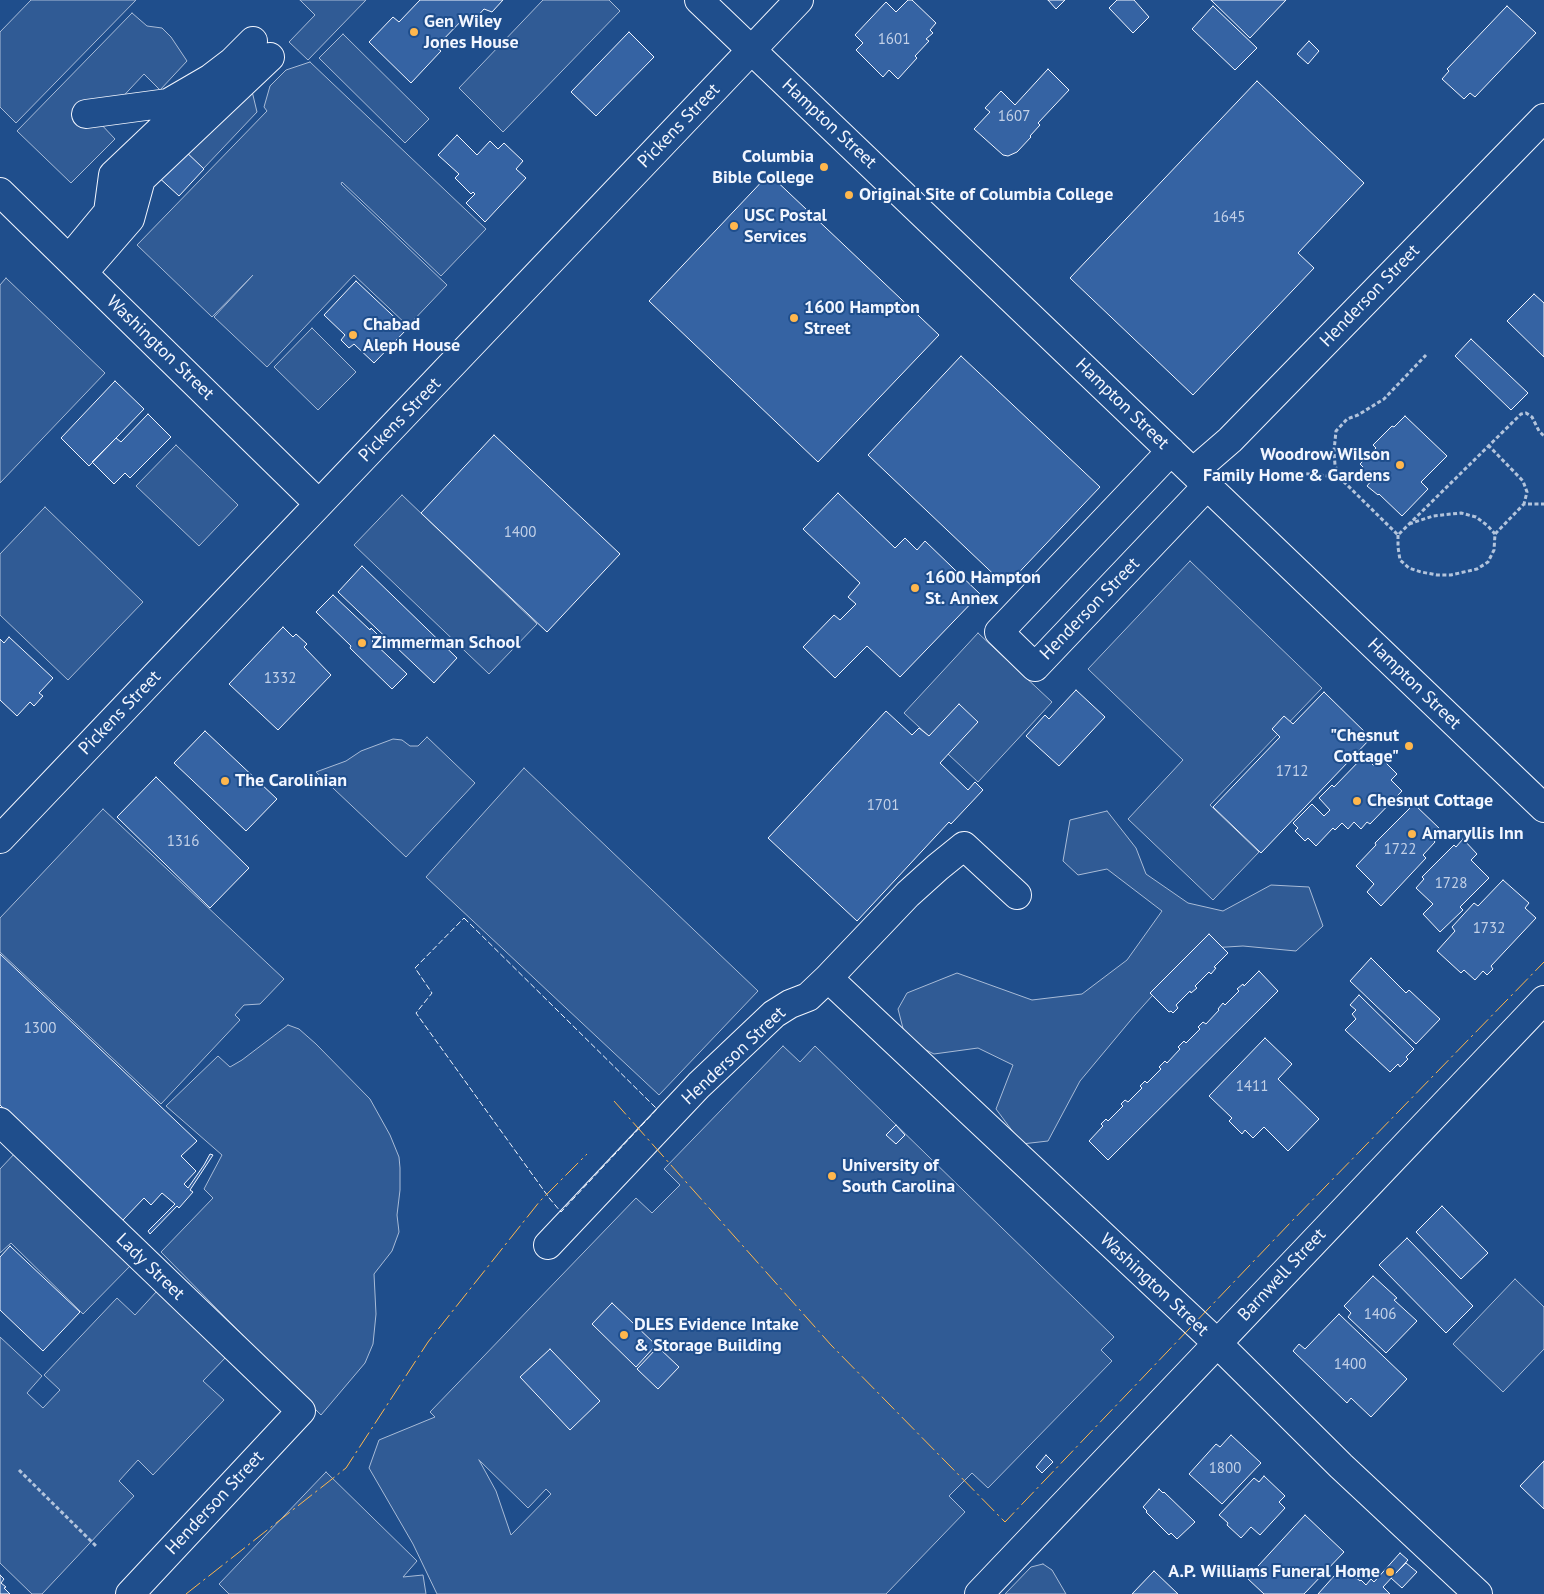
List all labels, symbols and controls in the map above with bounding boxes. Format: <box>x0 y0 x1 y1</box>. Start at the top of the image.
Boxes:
place label: Gen Wiley Jones House <box>424 11 519 54</box>
marker: Gen Wiley Jones House <box>408 26 420 38</box>
house number: 1601 <box>878 31 910 49</box>
street label: Hampton Street <box>777 75 881 173</box>
street label: Pickens Street <box>633 79 725 173</box>
house number: 1607 <box>998 108 1030 126</box>
place label: Columbia Bible College <box>712 146 814 188</box>
marker: Columbia Bible College <box>818 161 830 173</box>
place label: Original Site of Columbia College <box>859 184 1113 206</box>
marker: Original Site of Columbia College <box>843 189 855 201</box>
place label: USC Postal Services <box>744 205 827 248</box>
house number: 1645 <box>1213 209 1245 227</box>
marker: USC Postal Services <box>728 220 740 232</box>
street label: Henderson Street <box>1316 240 1424 352</box>
street label: Washington Street <box>102 291 218 405</box>
place label: 1600 Hampton Street <box>804 297 920 340</box>
marker: 1600 Hampton Street <box>788 312 800 324</box>
place label: Chabad Aleph House <box>363 314 460 356</box>
marker: Chabad Aleph House <box>347 329 359 341</box>
street label: Hampton Street <box>1071 354 1173 454</box>
street label: Pickens Street <box>354 373 446 467</box>
place label: Woodrow Wilson Family Home & Gardens <box>1203 444 1390 486</box>
marker: Woodrow Wilson Family Home & Gardens <box>1394 459 1406 471</box>
house number: 1400 <box>504 524 536 542</box>
street label: Henderson Street <box>1036 553 1144 665</box>
place label: 1600 Hampton St. Annex <box>925 567 1041 610</box>
marker: 1600 Hampton St. Annex <box>909 582 921 594</box>
place label: Zimmerman School <box>372 632 521 654</box>
street label: Hampton Street <box>1363 634 1465 734</box>
marker: Zimmerman School <box>356 637 368 649</box>
street label: Pickens Street <box>74 666 166 760</box>
house number: 1332 <box>264 670 296 688</box>
place label: "Chesnut Cottage" <box>1330 725 1399 768</box>
marker: "Chesnut Cottage" <box>1403 740 1415 752</box>
house number: 1712 <box>1276 763 1308 781</box>
place label: The Carolinian <box>235 770 347 792</box>
marker: The Carolinian <box>219 775 231 787</box>
place label: Chesnut Cottage <box>1367 790 1493 812</box>
marker: Chesnut Cottage <box>1351 795 1363 807</box>
house number: 1701 <box>867 797 899 815</box>
place label: Amaryllis Inn <box>1422 823 1524 845</box>
marker: Amaryllis Inn <box>1406 828 1418 840</box>
house number: 1316 <box>167 833 199 851</box>
house number: 1722 <box>1384 841 1416 859</box>
house number: 1728 <box>1435 875 1467 893</box>
house number: 1732 <box>1473 920 1505 938</box>
street label: Henderson Street <box>678 1002 790 1110</box>
house number: 1300 <box>24 1020 56 1038</box>
house number: 1411 <box>1236 1078 1268 1096</box>
place label: University of South Carolina <box>842 1155 955 1198</box>
marker: University of South Carolina <box>826 1170 838 1182</box>
street label: Barnwell Street <box>1234 1224 1330 1326</box>
street label: Lady Street <box>111 1229 189 1305</box>
street label: Washington Street <box>1095 1229 1213 1341</box>
house number: 1406 <box>1364 1306 1396 1324</box>
place label: DLES Evidence Intake & Storage Building <box>634 1314 799 1356</box>
marker: DLES Evidence Intake & Storage Building <box>618 1329 630 1341</box>
house number: 1400 <box>1334 1356 1366 1374</box>
street label: Henderson Street <box>161 1447 269 1559</box>
house number: 1800 <box>1209 1460 1241 1478</box>
place label: A.P. Williams Funeral Home <box>1168 1561 1380 1583</box>
marker: A.P. Williams Funeral Home <box>1384 1566 1396 1578</box>

